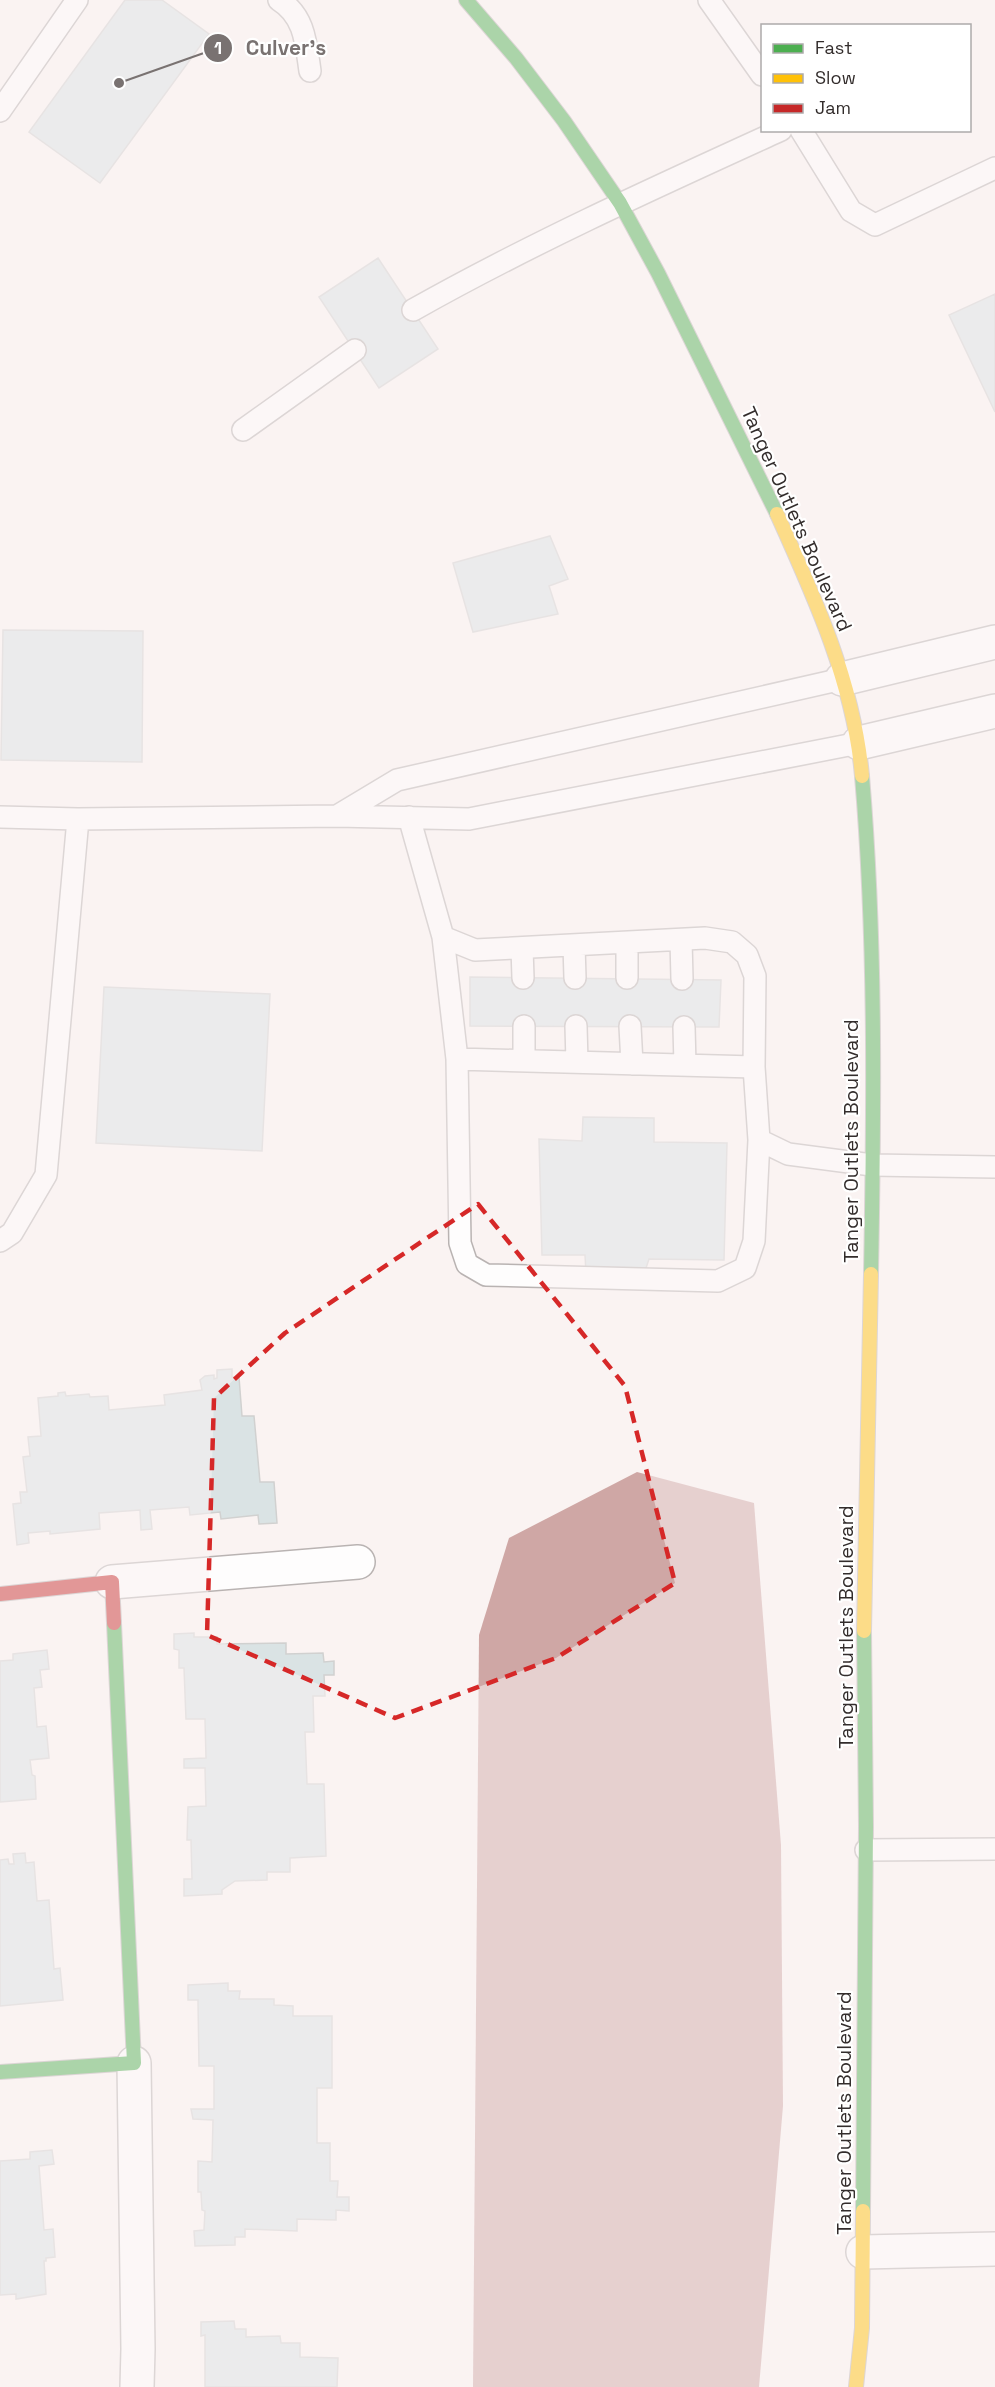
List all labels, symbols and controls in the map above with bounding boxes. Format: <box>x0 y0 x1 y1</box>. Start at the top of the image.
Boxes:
legend <box>761 24 971 132</box>
callout: Culver's <box>203 28 338 67</box>
text: Culver's <box>246 34 326 61</box>
text: 1 <box>214 36 222 59</box>
text: Fast <box>815 36 852 59</box>
text: Slow <box>815 66 856 89</box>
text: Jam <box>815 96 851 119</box>
street label: Tanger Outlets Boulevard <box>736 403 858 635</box>
street label: Tanger Outlets Boulevard <box>838 1019 864 1263</box>
street label: Tanger Outlets Boulevard <box>833 1505 859 1749</box>
street label: Tanger Outlets Boulevard <box>831 1991 857 2235</box>

